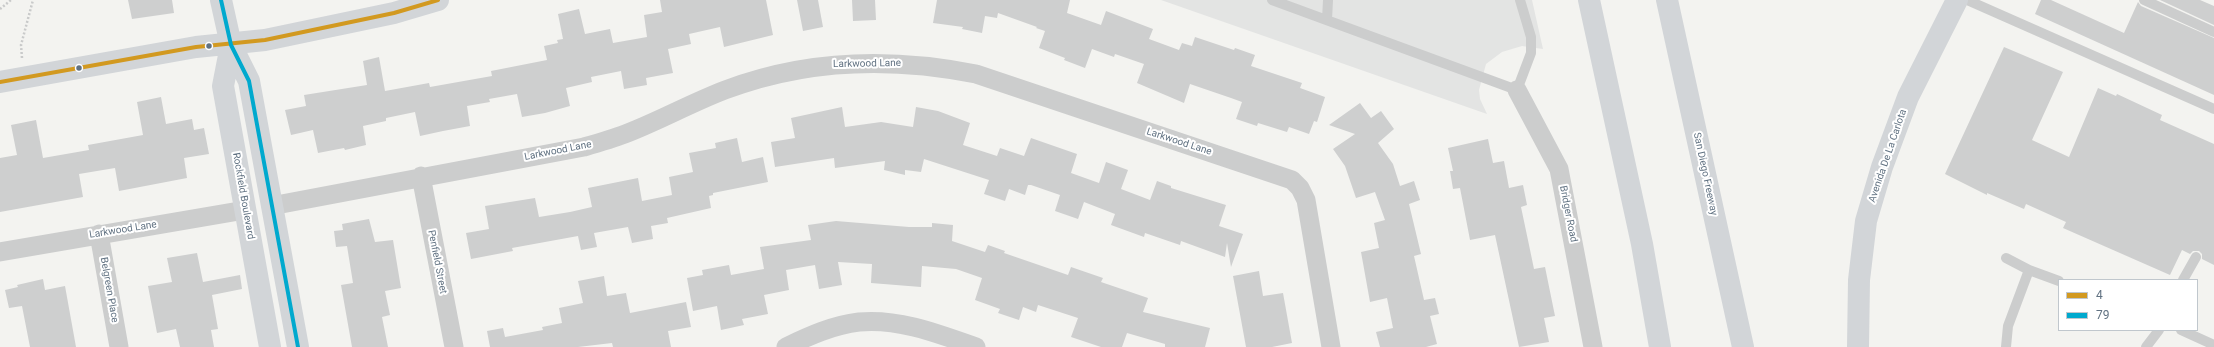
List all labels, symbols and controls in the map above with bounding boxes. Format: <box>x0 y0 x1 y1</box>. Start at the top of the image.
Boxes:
unlabelled marker <box>204 41 214 51</box>
street label: Larkwood Lane <box>833 57 901 71</box>
unlabelled marker <box>74 63 84 73</box>
street label: Avenida De La Carlota <box>1866 108 1910 204</box>
street label: Larkwood Lane <box>1145 126 1213 158</box>
street label: San Diego Freeway <box>1690 131 1720 217</box>
street label: Larkwood Lane <box>523 139 593 163</box>
street label: Rockfield Boulevard <box>229 152 257 240</box>
street label: Bridger Road <box>1557 185 1579 243</box>
street label: Larkwood Lane <box>88 219 158 241</box>
street label: Penfield Street <box>425 229 449 295</box>
street label: Belgreen Place <box>97 256 121 324</box>
legend <box>2058 279 2198 331</box>
text: 4 <box>2096 288 2103 302</box>
text: 79 <box>2096 308 2110 322</box>

